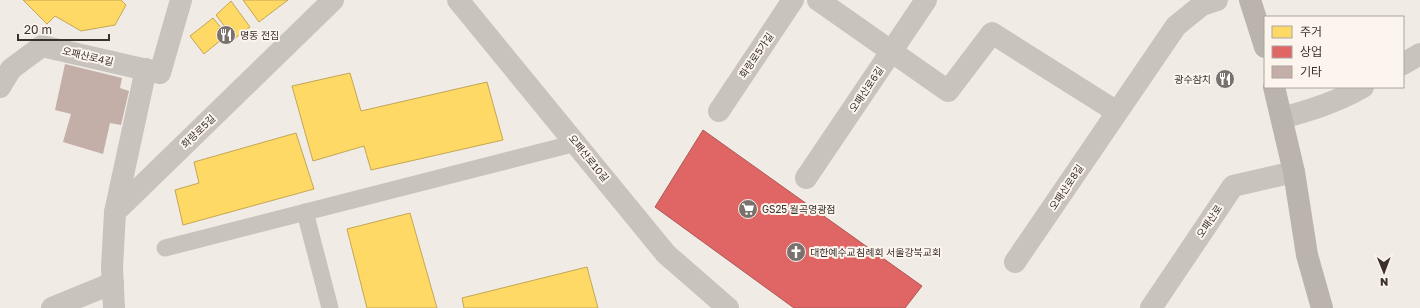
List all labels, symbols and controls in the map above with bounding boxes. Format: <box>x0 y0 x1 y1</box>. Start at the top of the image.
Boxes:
scale bar <box>18 16 109 42</box>
legend <box>1264 16 1404 88</box>
text: 20 m <box>24 22 52 37</box>
restaurant icon: 명동 전집 <box>215 24 237 46</box>
text: 주거 <box>1300 24 1322 39</box>
place label: 명동 전집 <box>240 29 279 41</box>
street label: 화랑로5가길 <box>737 30 775 80</box>
street label: 오패산로4길 <box>61 44 115 68</box>
text: 상업 <box>1300 44 1322 59</box>
street label: 오패산로6길 <box>846 64 886 114</box>
text: 기타 <box>1300 64 1322 79</box>
restaurant icon: 광수참치 <box>1214 68 1236 90</box>
place label: 광수참치 <box>1174 73 1211 85</box>
street label: 화랑로5길 <box>179 112 217 150</box>
street label: 오패산로10길 <box>566 132 612 184</box>
street label: 오패산로8길 <box>1046 162 1086 212</box>
supermarket icon: GS25 월곡영광점 <box>737 198 759 220</box>
street label: 오패산로 <box>1194 202 1224 240</box>
place label: GS25 월곡영광점 <box>762 203 836 215</box>
church icon: 대한예수교침례회 서울강북교회 <box>785 241 807 263</box>
place label: 대한예수교침례회 서울강북교회 <box>810 246 941 258</box>
north arrow <box>1364 252 1404 292</box>
text: N <box>1380 276 1388 289</box>

